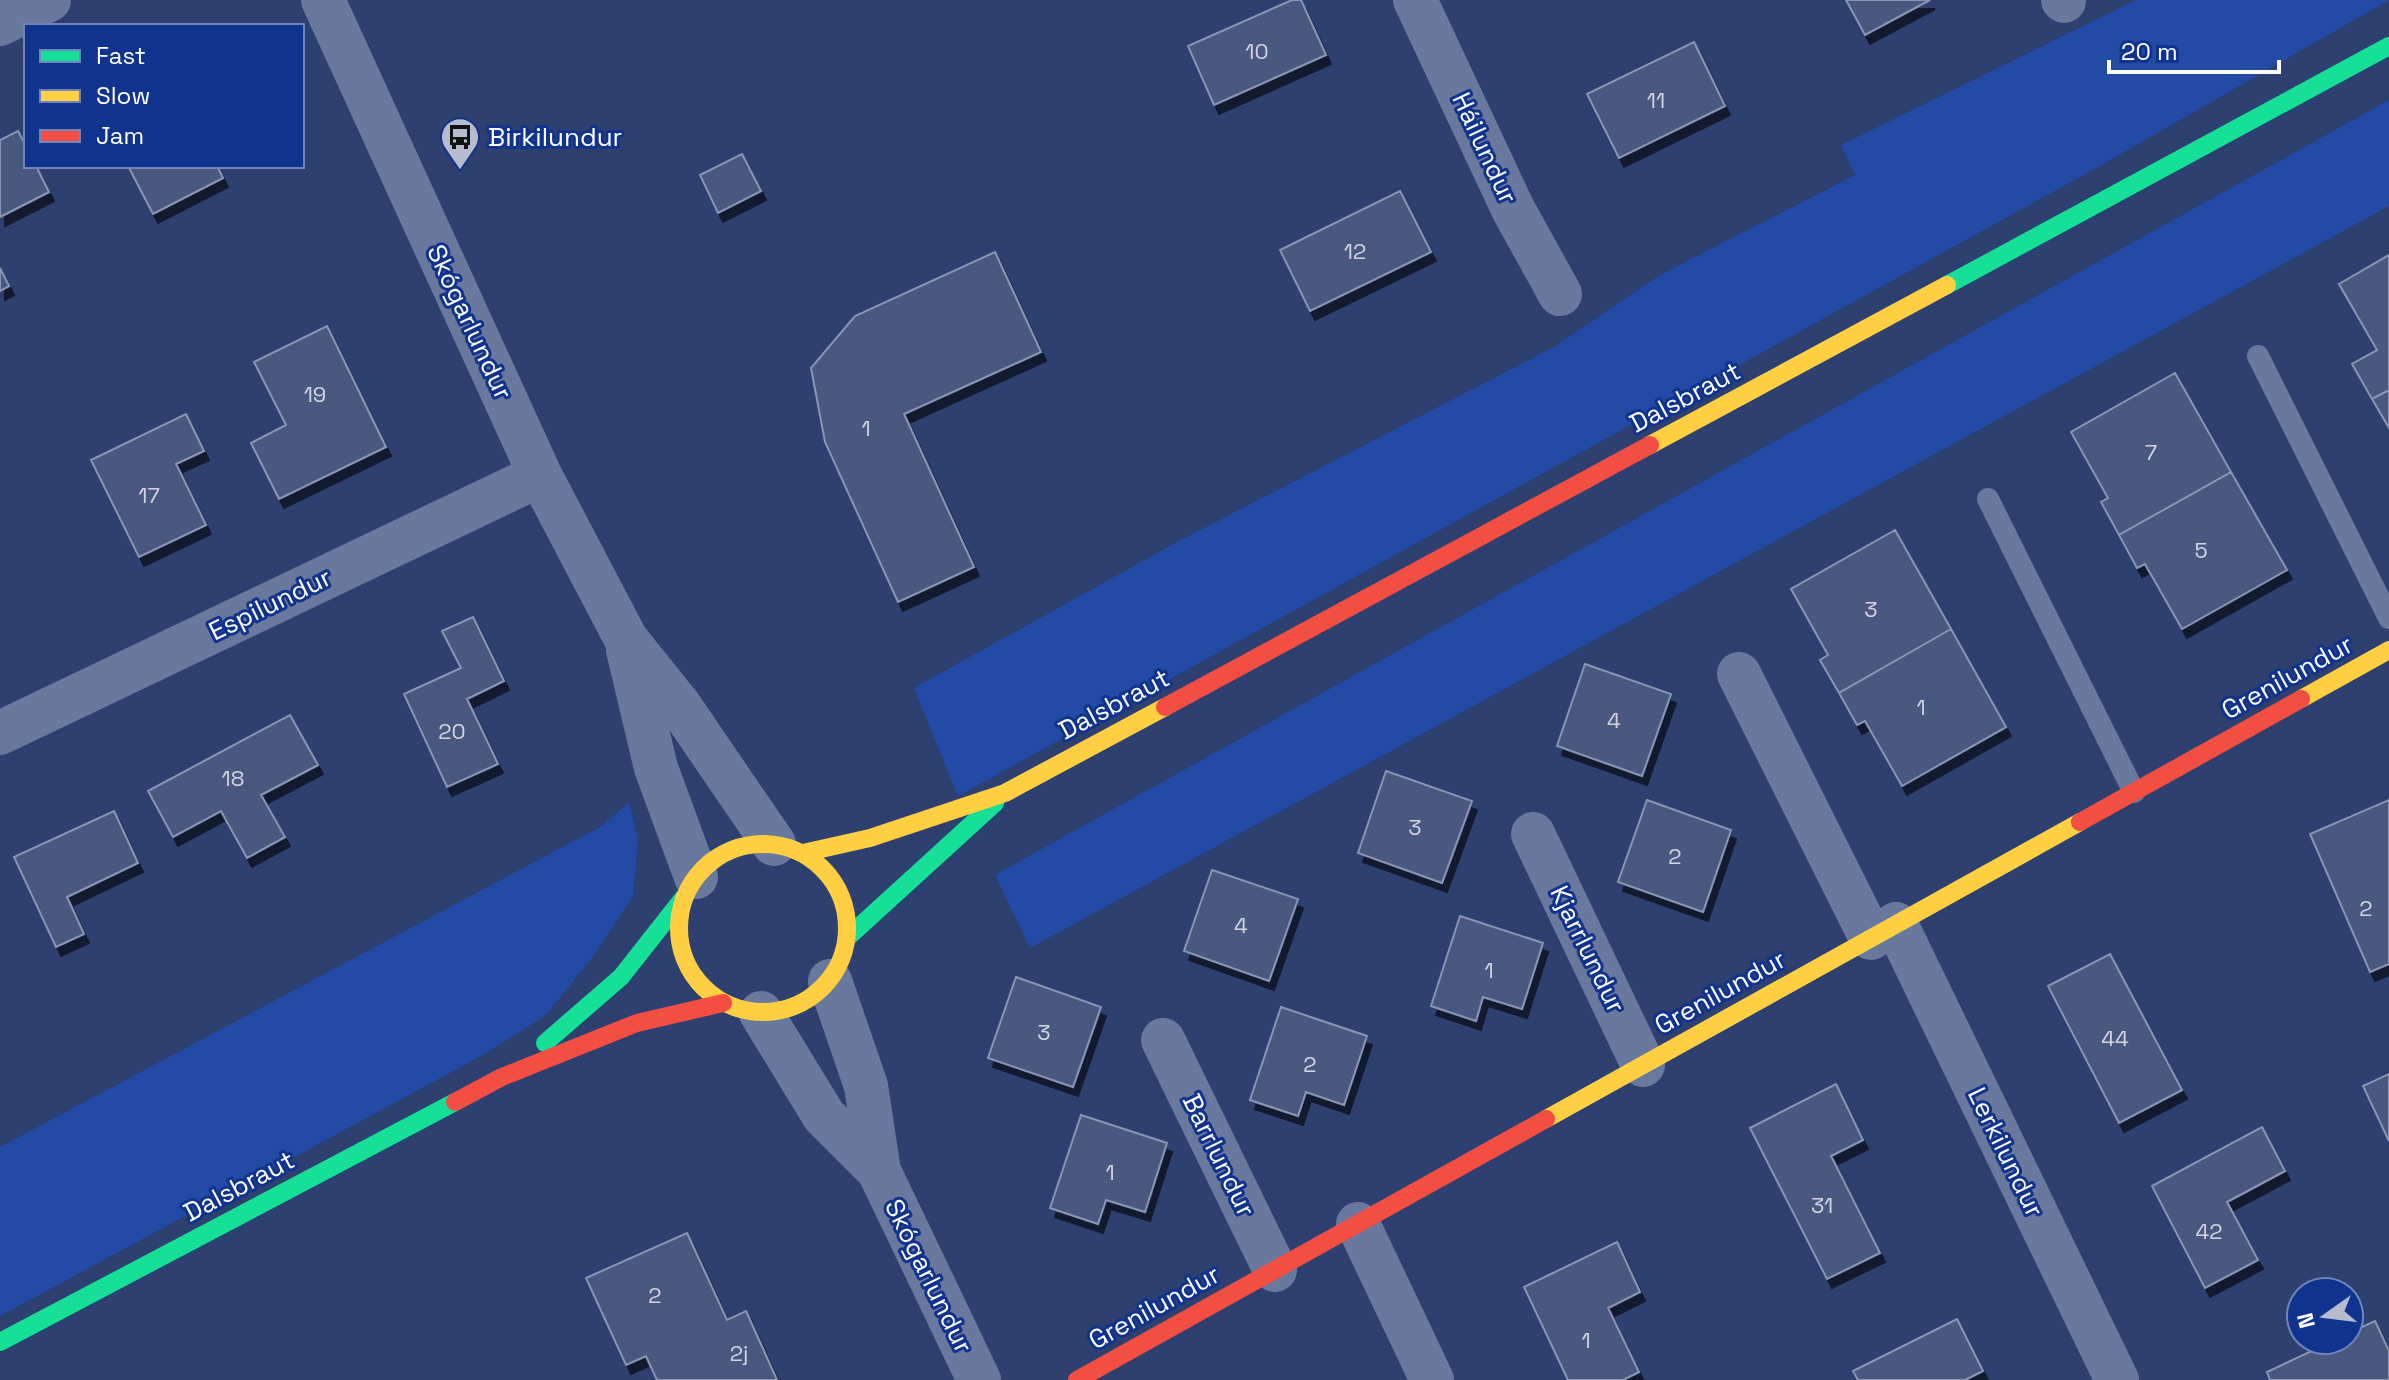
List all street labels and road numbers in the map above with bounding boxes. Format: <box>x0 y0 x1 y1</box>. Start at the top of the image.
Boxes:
street label: Háilundur <box>1444 87 1526 209</box>
street label: Skógarlundur <box>419 239 521 405</box>
street label: Dalsbraut <box>1624 354 1746 440</box>
street label: Espilundur <box>203 560 337 648</box>
street label: Grenilundur <box>2215 627 2359 727</box>
street label: Dalsbraut <box>1053 661 1175 747</box>
street label: Kjarrlundur <box>1543 880 1633 1018</box>
street label: Grenilundur <box>1648 942 1792 1042</box>
street label: Lerkilundur <box>1960 1081 2052 1223</box>
street label: Barrlundur <box>1175 1088 1263 1222</box>
street label: Dalsbraut <box>178 1143 300 1229</box>
street label: Skógarlundur <box>877 1193 981 1359</box>
street label: Grenilundur <box>1082 1257 1226 1357</box>

